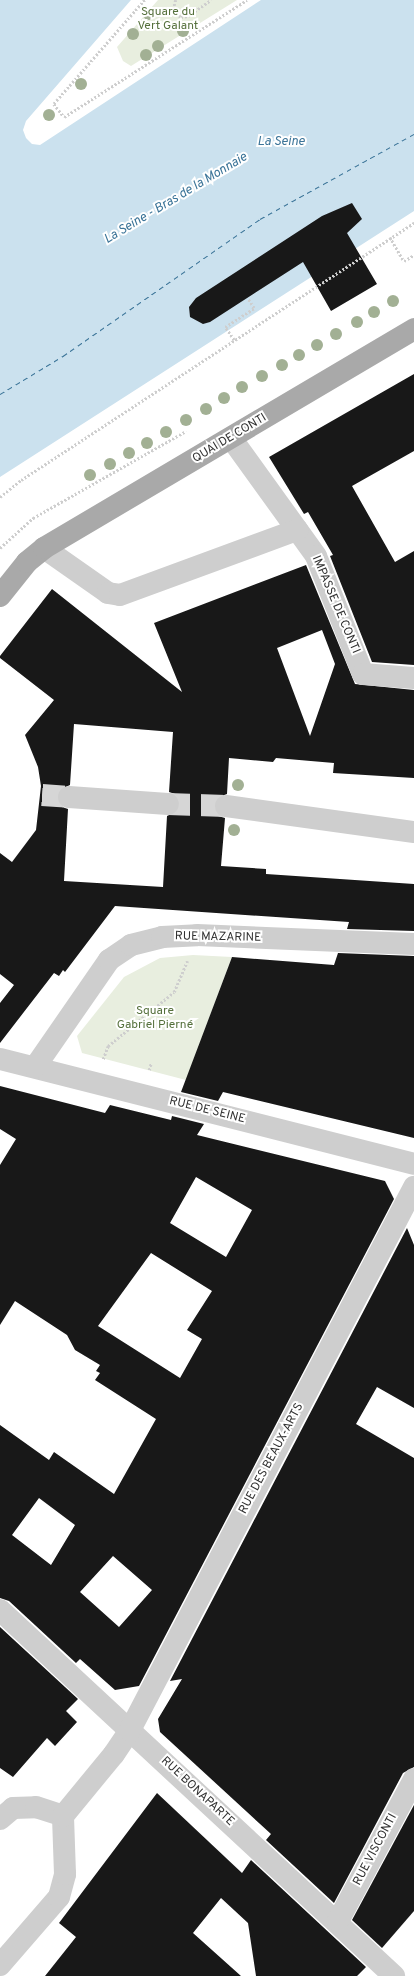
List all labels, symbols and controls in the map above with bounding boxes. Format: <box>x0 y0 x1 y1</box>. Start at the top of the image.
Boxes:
park label: Square du Vert Galant <box>138 6 198 34</box>
water label: La Seine <box>257 134 305 150</box>
water label: La Seine - Bras de la Monnaie <box>102 150 250 248</box>
street label: QUAI DE CONTI <box>190 411 270 467</box>
street label: IMPASSE DE CONTI <box>308 554 362 656</box>
street label: RUE MAZARINE <box>175 930 261 946</box>
park label: Square Gabriel Pierné <box>117 1005 193 1033</box>
street label: RUE DE SEINE <box>168 1095 246 1127</box>
street label: RUE DES BEAUX-ARTS <box>237 1401 307 1517</box>
street label: RUE BONAPARTE <box>157 1754 237 1830</box>
street label: RUE VISCONTI <box>351 1811 401 1889</box>

